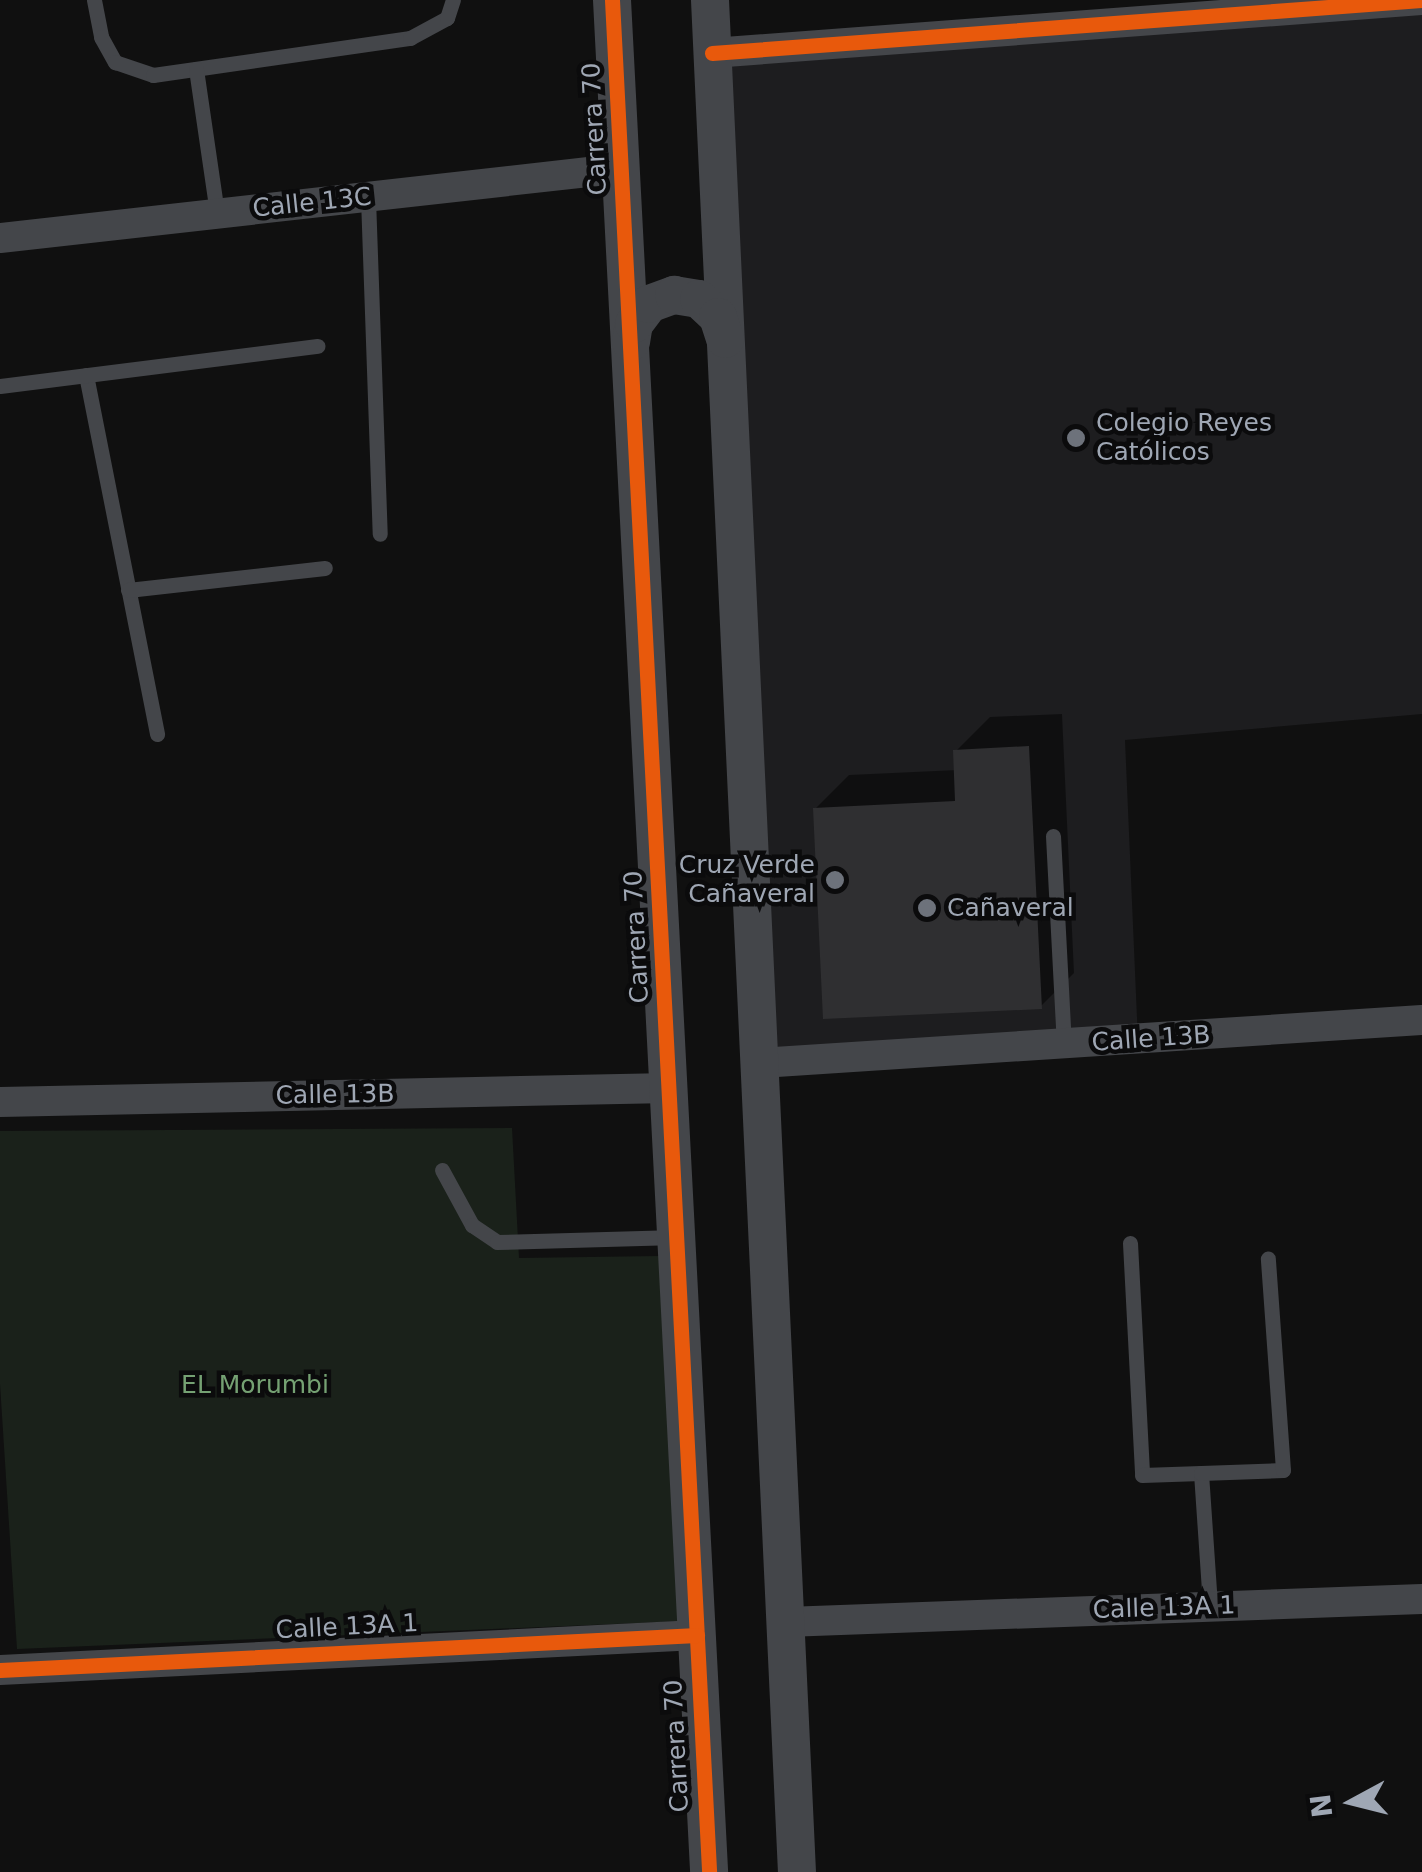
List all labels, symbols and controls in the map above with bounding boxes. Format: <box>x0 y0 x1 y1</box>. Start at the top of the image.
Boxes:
street label: Carrera 70 <box>577 62 613 196</box>
street label: Calle 13C <box>251 182 373 224</box>
place label: Colegio Reyes Católicos <box>1096 409 1272 468</box>
marker: Colegio Reyes Católicos <box>1065 427 1087 449</box>
place label: Cruz Verde Cañaveral <box>679 851 815 910</box>
marker: Cruz Verde Cañaveral <box>824 869 846 891</box>
street label: Carrera 70 <box>619 870 655 1004</box>
place label: Cañaveral <box>947 893 1074 923</box>
marker: Cañaveral <box>916 897 938 919</box>
street label: Calle 13B <box>1091 1020 1211 1058</box>
street label: Calle 13B <box>275 1079 395 1111</box>
park label: EL Morumbi <box>181 1370 329 1400</box>
street label: Calle 13A 1 <box>1092 1591 1236 1625</box>
street label: Calle 13A 1 <box>275 1608 419 1646</box>
street label: Carrera 70 <box>659 1679 695 1813</box>
north arrow <box>1302 1752 1402 1852</box>
text: N <box>1304 1792 1340 1819</box>

